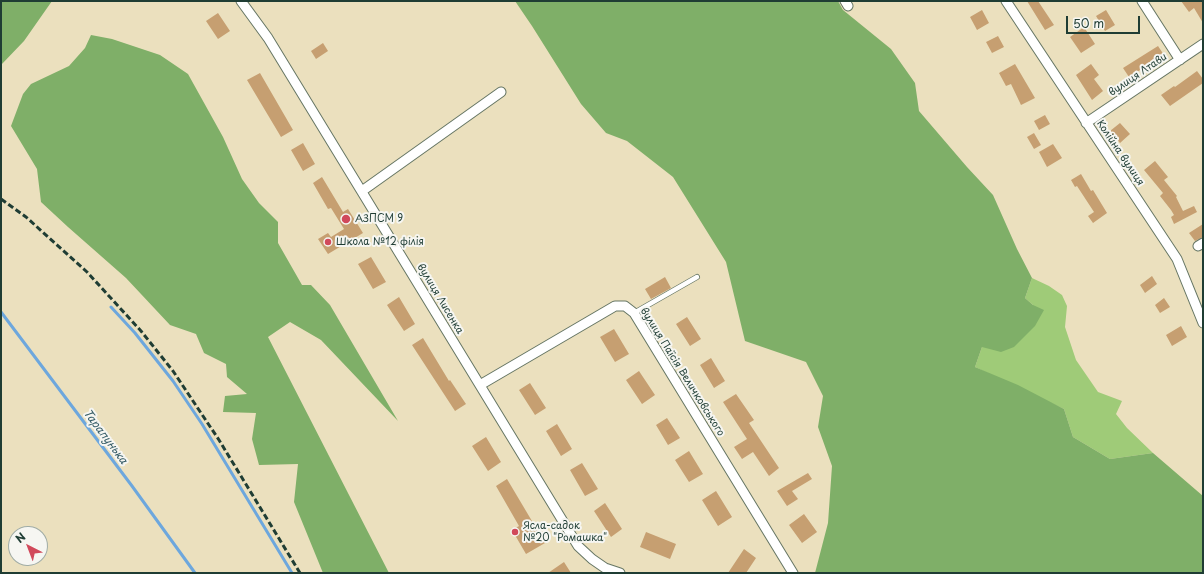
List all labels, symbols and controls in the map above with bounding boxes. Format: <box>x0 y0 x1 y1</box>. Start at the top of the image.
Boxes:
scale bar <box>1068 8 1142 34</box>
text: 50 m <box>1073 14 1104 32</box>
street label: вулиця Лтави <box>1107 51 1169 99</box>
street label: Колійна вулиця <box>1094 118 1146 188</box>
marker: АЗПСМ 9 <box>340 213 352 225</box>
place label: АЗПСМ 9 <box>355 213 403 225</box>
place label: Школа №12 філія <box>336 236 424 248</box>
marker: Школа №12 філія <box>323 237 333 247</box>
street label: вулиця Лисенка <box>414 262 466 336</box>
street label: вулиця Паїсія Величковського <box>637 306 727 438</box>
water label: Тарапунька <box>80 407 130 467</box>
place label: Ясла-садок №20 "Ромашка" <box>523 520 607 544</box>
north arrow <box>8 526 48 566</box>
marker: Ясла-садок №20 "Ромашка" <box>510 527 520 537</box>
text: N <box>11 528 29 547</box>

